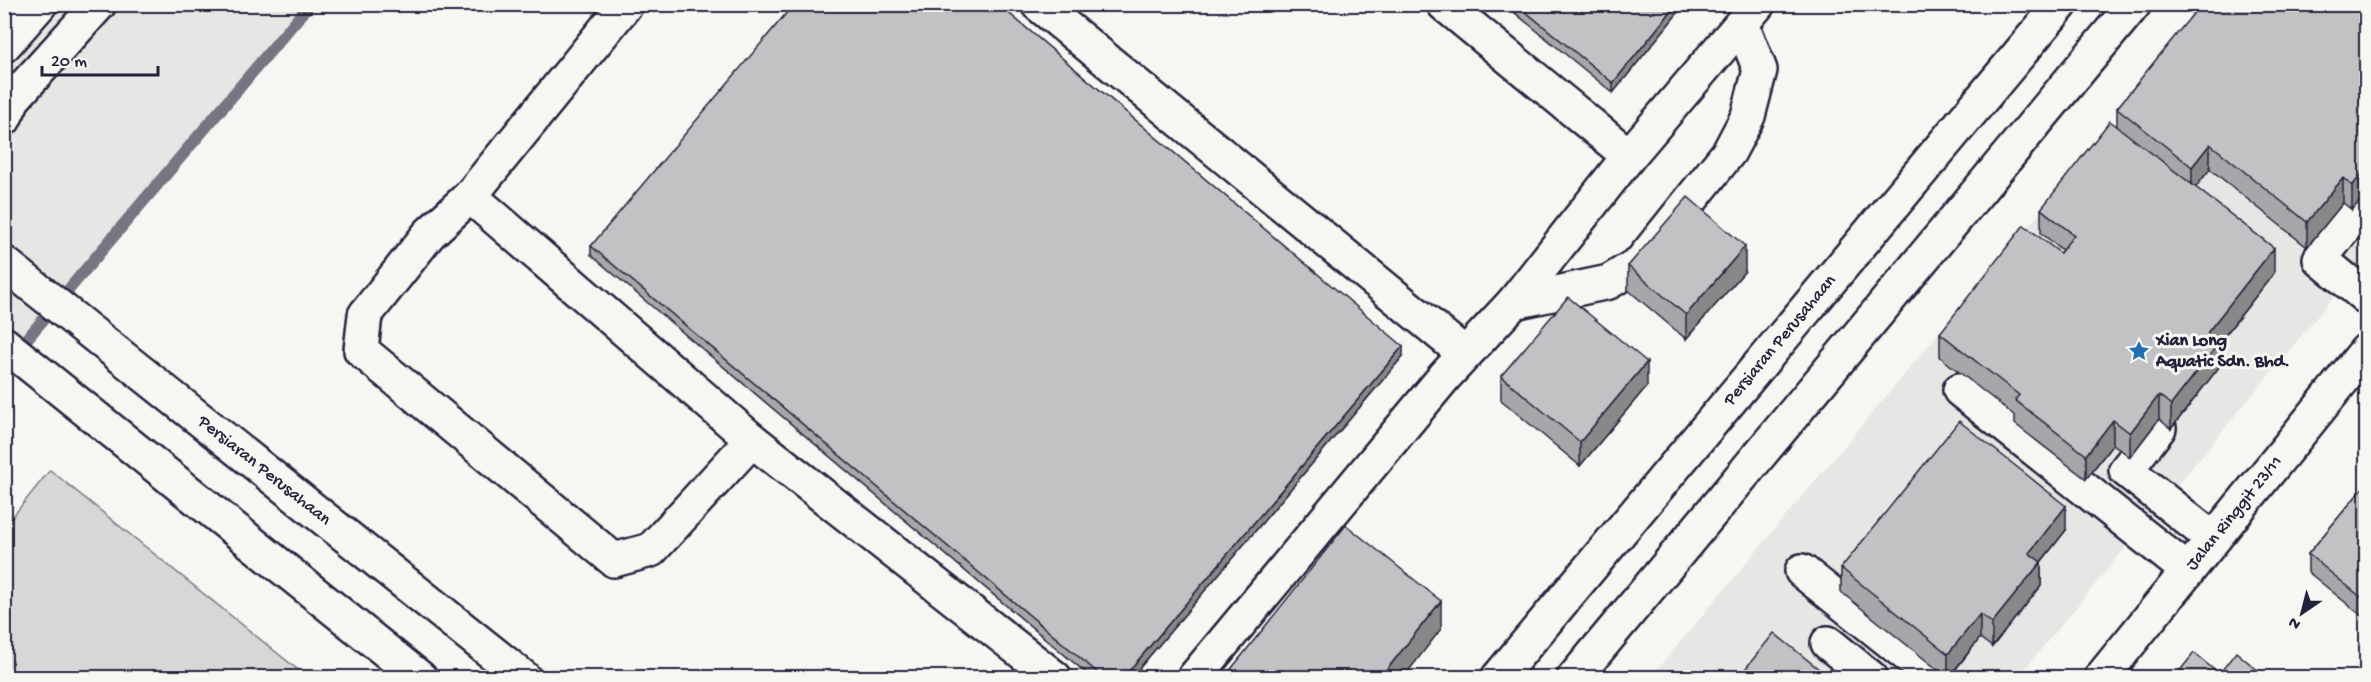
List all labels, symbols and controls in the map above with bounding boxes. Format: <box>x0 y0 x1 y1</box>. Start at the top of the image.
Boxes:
scale bar <box>42 39 158 77</box>
text: 20 m <box>51 52 87 73</box>
street label: Persiaran Perusahaan <box>1719 270 1841 411</box>
place label: Xian Long Aquatic Sdn. Bhd. <box>2155 331 2290 373</box>
place icon: Xian Long Aquatic Sdn. Bhd. <box>2127 339 2151 363</box>
street label: Persiaran Perusahaan <box>193 411 335 530</box>
street label: Jalan Ringgit 23/11 <box>2182 452 2287 575</box>
north arrow <box>2272 583 2332 643</box>
text: N <box>2285 611 2305 633</box>

